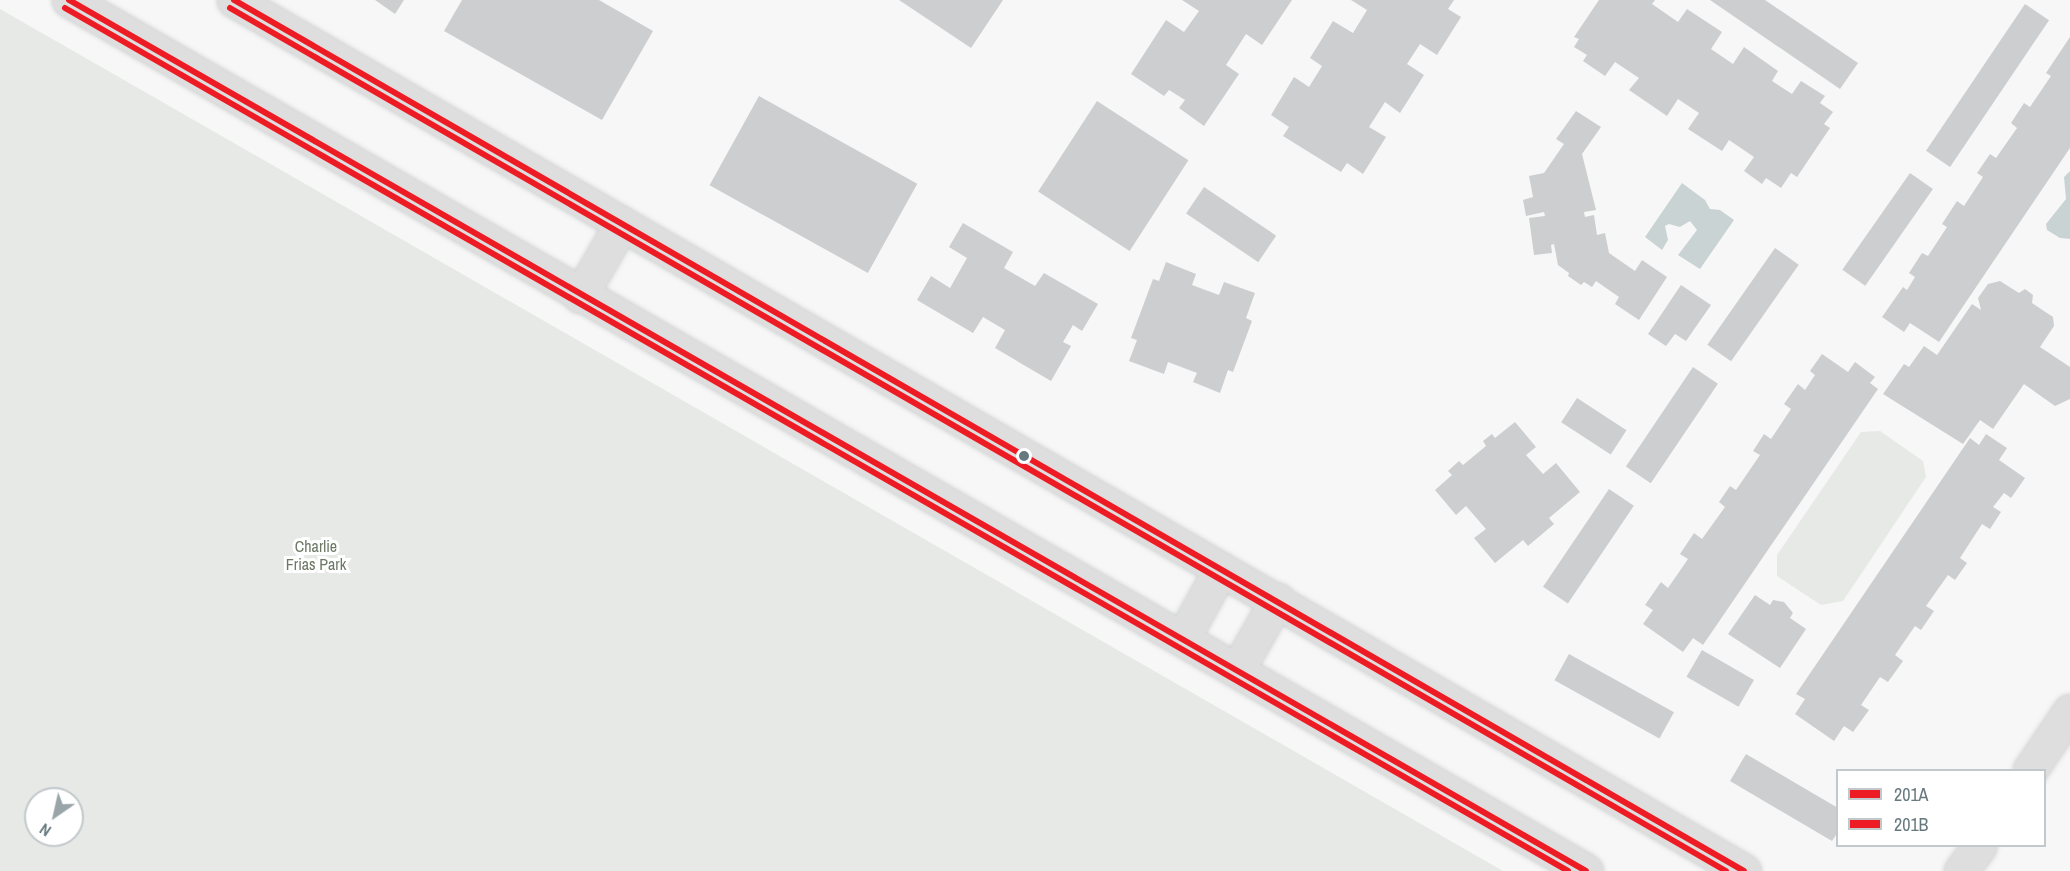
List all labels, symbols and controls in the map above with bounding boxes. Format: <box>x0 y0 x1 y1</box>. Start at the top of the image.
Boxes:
unlabelled marker <box>1018 450 1030 462</box>
park label: Charlie Frias Park <box>286 536 346 574</box>
legend <box>1836 769 2046 847</box>
text: 201A <box>1894 782 1928 807</box>
north arrow <box>24 787 84 847</box>
text: 201B <box>1894 812 1928 837</box>
text: N <box>35 818 55 842</box>

